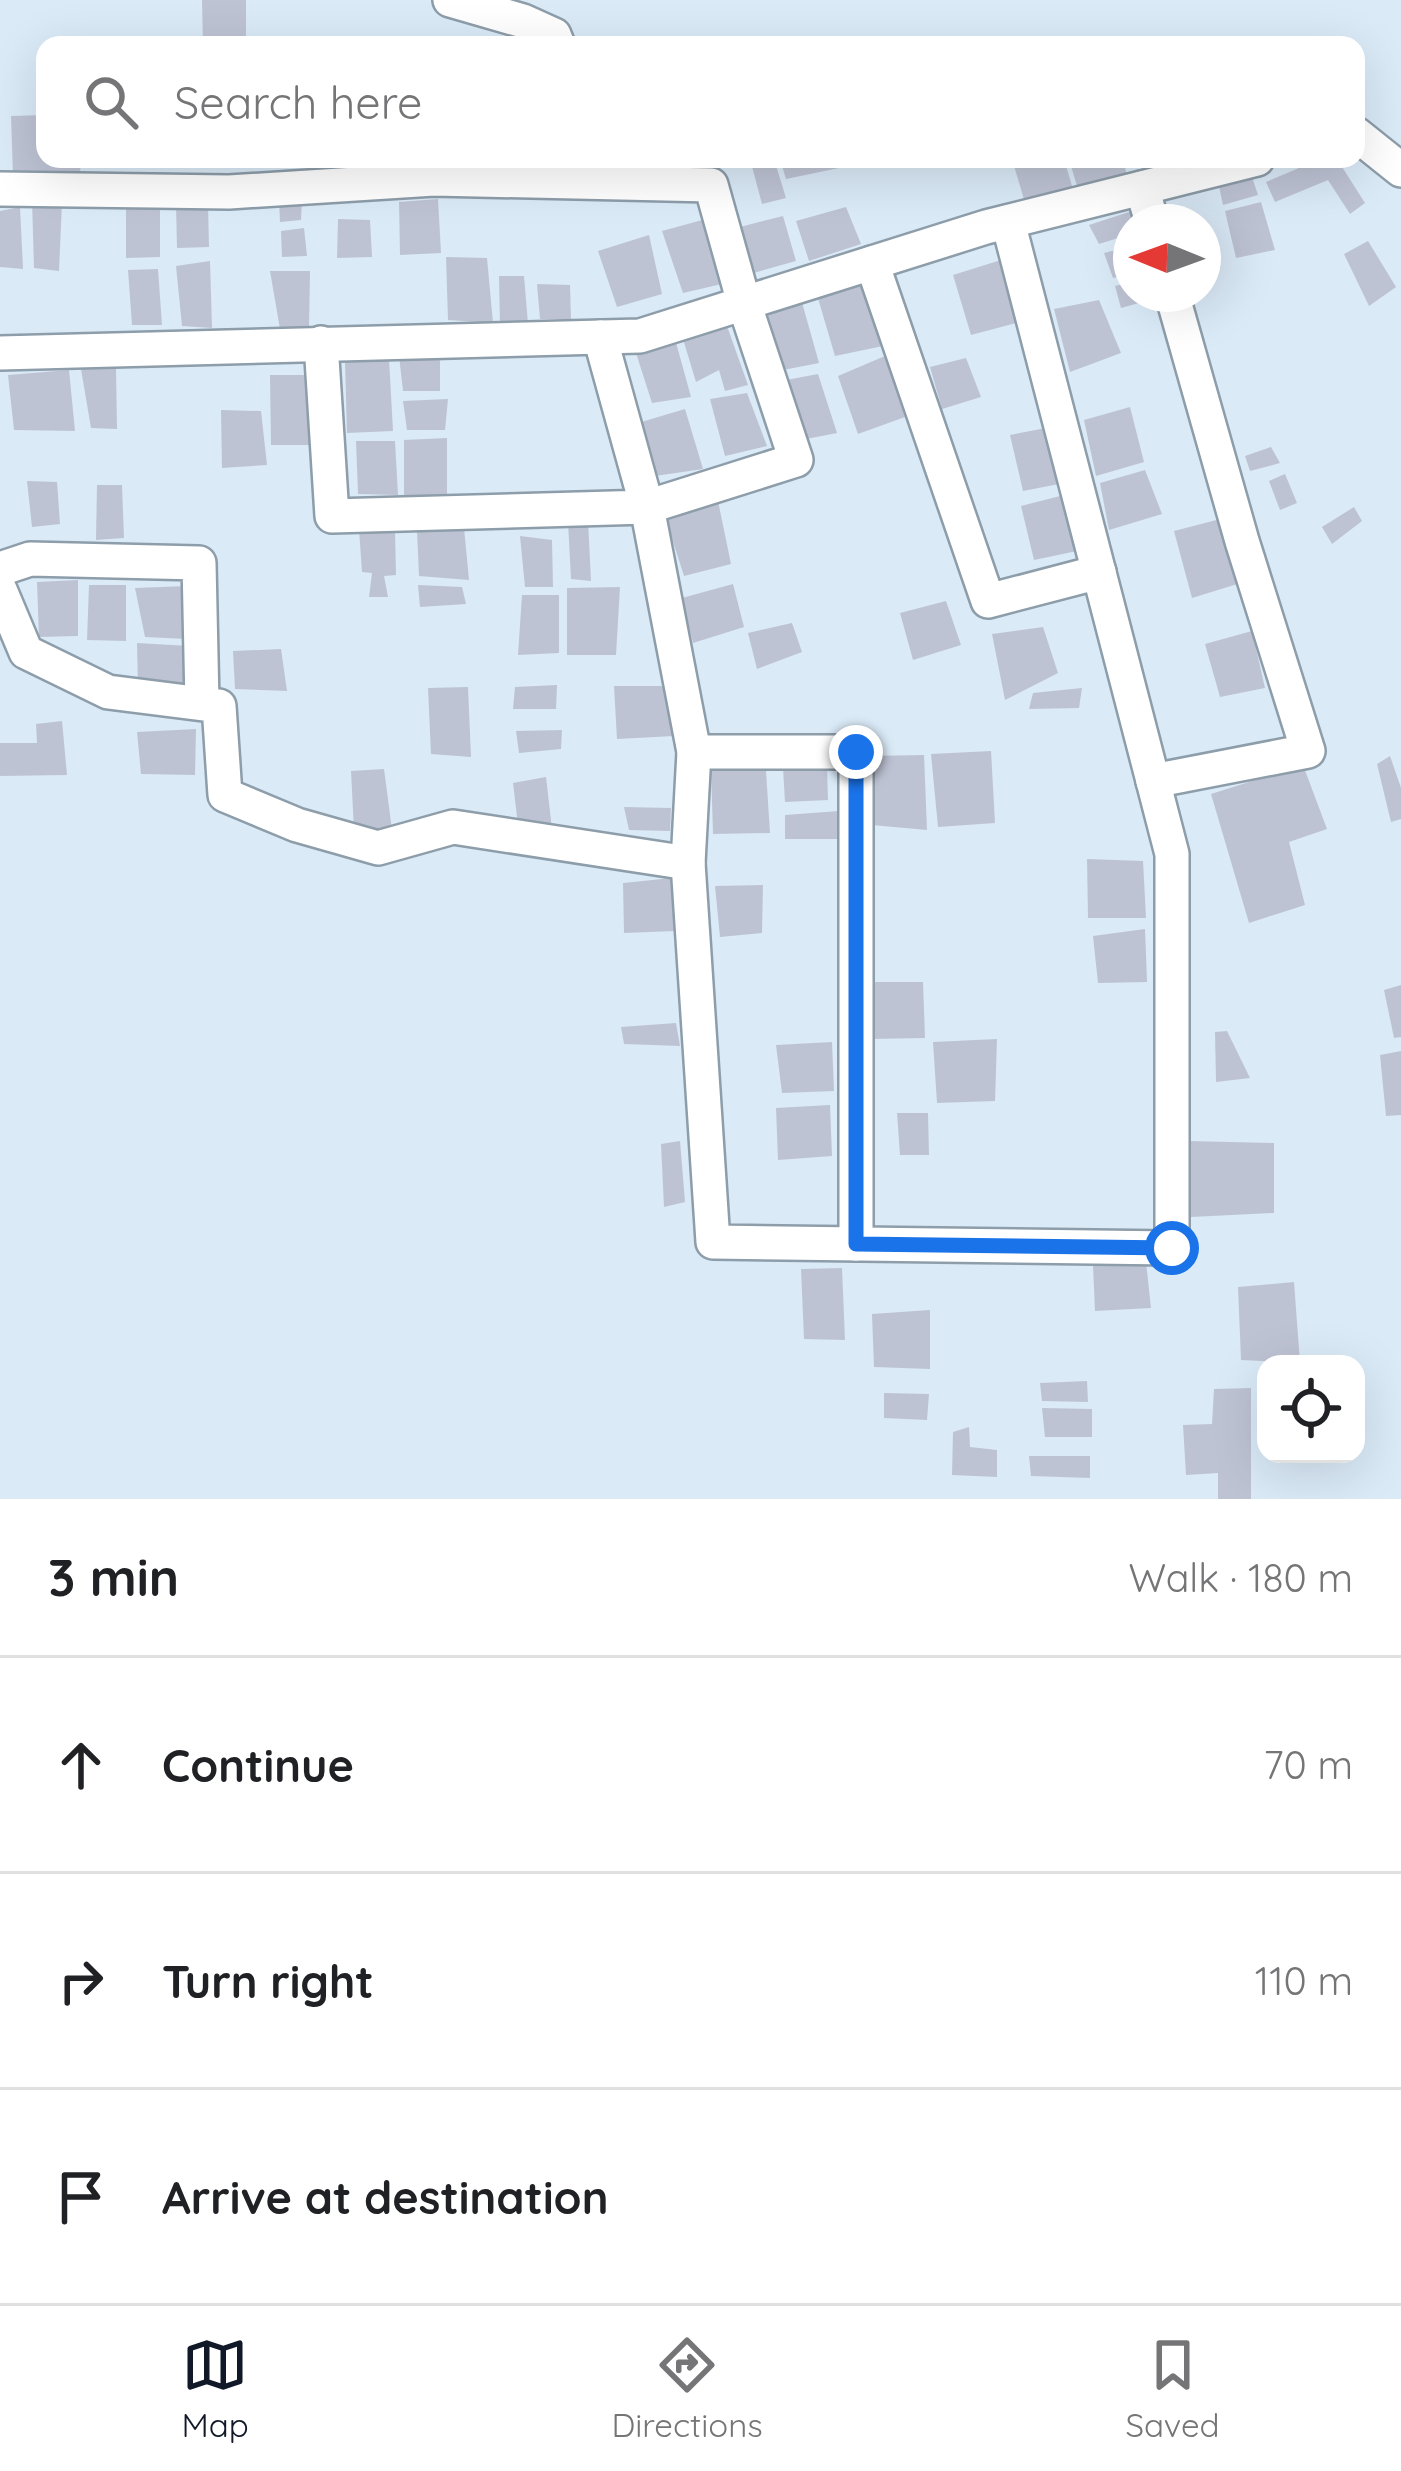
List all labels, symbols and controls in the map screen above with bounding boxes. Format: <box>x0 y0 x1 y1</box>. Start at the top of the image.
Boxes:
search box <box>36 36 1365 168</box>
icon: search <box>78 69 144 135</box>
text: Search here <box>174 74 422 130</box>
north arrow <box>1113 204 1221 312</box>
route end <box>829 725 883 779</box>
route start <box>1145 1221 1199 1275</box>
map controls <box>1257 1355 1365 1463</box>
button: locate <box>1257 1355 1365 1463</box>
text: 3 min <box>48 1545 179 1609</box>
text: Walk · 180 m <box>1128 1553 1353 1602</box>
icon: ahead <box>48 1732 114 1798</box>
text: Continue <box>162 1737 354 1793</box>
text: 70 m <box>1264 1740 1353 1789</box>
icon: right <box>48 1948 114 2014</box>
text: Turn right <box>162 1953 374 2009</box>
text: 110 m <box>1255 1956 1353 2005</box>
icon: arrive <box>48 2164 114 2230</box>
text: Arrive at destination <box>162 2169 608 2225</box>
tab: Map <box>181 2332 249 2445</box>
tab: Directions <box>611 2332 763 2445</box>
tab: Saved <box>1126 2332 1220 2445</box>

